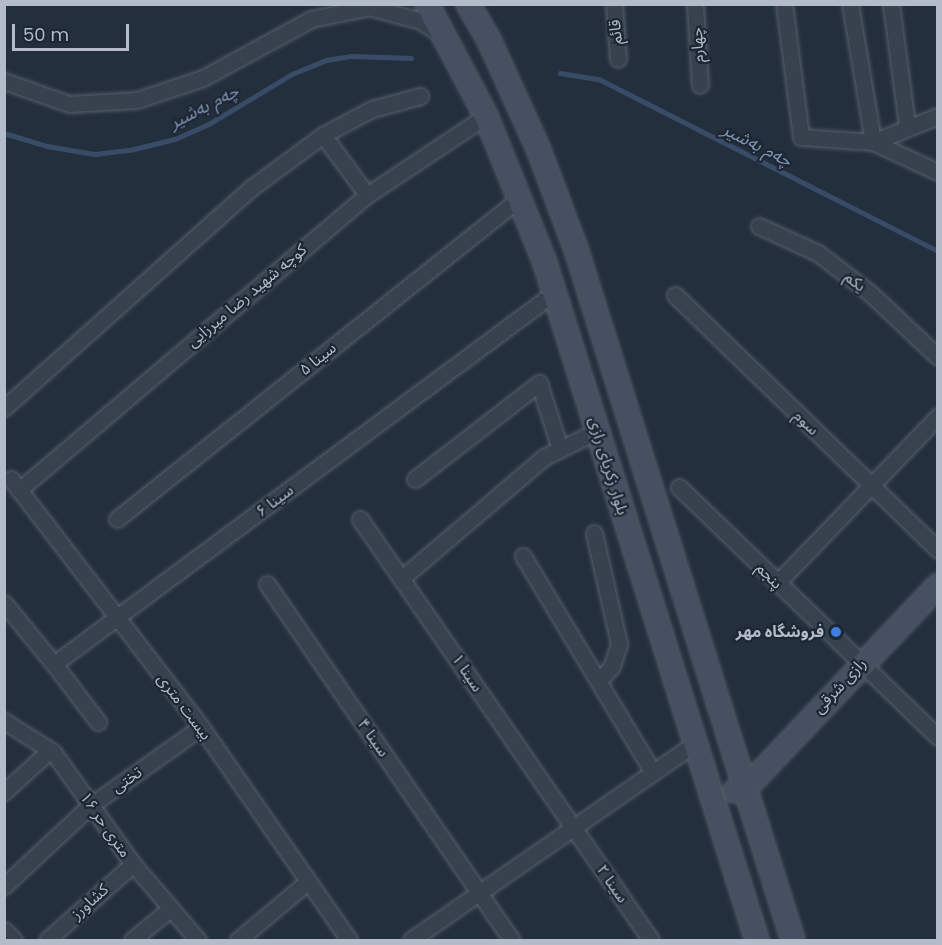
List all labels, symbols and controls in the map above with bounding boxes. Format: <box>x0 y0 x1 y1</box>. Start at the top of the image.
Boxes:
scale bar <box>15 12 132 50</box>
street label: قائم <box>605 19 627 45</box>
text: 50 m <box>23 22 69 47</box>
street label: چهارم <box>687 27 709 63</box>
water label: چەم بەشیر <box>166 80 242 134</box>
water label: چەم بەشیر <box>719 118 795 172</box>
street label: کوچه شهید رضا میرزایی <box>183 240 311 352</box>
street label: یکم <box>840 268 870 296</box>
street label: سینا ۵ <box>296 338 340 380</box>
street label: سوم <box>789 406 823 440</box>
street label: بلوار زکریای رازی <box>584 415 632 517</box>
street label: سینا ۶ <box>252 481 298 521</box>
street label: پنجم <box>752 559 786 593</box>
place label: فروشگاه مهر <box>736 622 824 642</box>
marker: فروشگاه مهر <box>829 625 843 639</box>
street label: ۱ سینا <box>447 650 487 696</box>
street label: رازی شرقی <box>809 654 871 718</box>
street label: بیست متری <box>153 670 215 744</box>
street label: سینا ۴ <box>353 715 393 761</box>
street label: تختی <box>108 763 146 797</box>
street label: ۱۶ متری حر <box>75 789 135 861</box>
street label: سینا ۲ <box>592 861 632 907</box>
street label: کشاورز <box>67 880 113 924</box>

